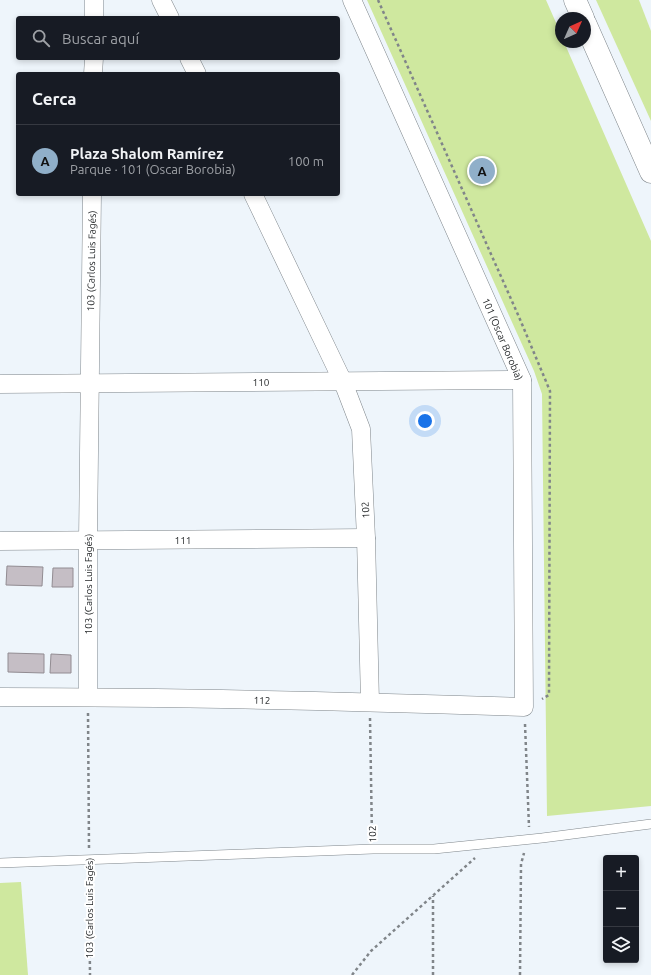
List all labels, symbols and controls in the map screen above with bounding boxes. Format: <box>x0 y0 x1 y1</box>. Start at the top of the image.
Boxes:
north arrow <box>555 12 591 48</box>
search box <box>16 16 340 60</box>
icon: search <box>30 27 52 49</box>
text: Buscar aquí <box>62 30 139 47</box>
text: Cerca <box>32 89 77 108</box>
text: Plaza Shalom Ramírez <box>70 145 224 162</box>
text: A <box>40 154 50 168</box>
text: 100 m <box>288 154 324 168</box>
pin: A <box>469 156 495 186</box>
text: Parque · 101 (Oscar Borobia) <box>70 162 236 176</box>
street label: 103 (Carlos Luis Fagés) <box>85 211 98 312</box>
street label: 101 (Oscar Borobia) <box>480 296 525 382</box>
street label: 110 <box>253 377 270 388</box>
your location <box>415 411 435 431</box>
street label: 102 <box>360 501 371 519</box>
street label: 103 (Carlos Luis Fagés) <box>83 534 94 634</box>
street label: 111 <box>175 535 191 546</box>
street label: 112 <box>253 695 271 706</box>
street label: 102 <box>367 825 378 843</box>
map controls <box>603 855 639 963</box>
button: + <box>603 855 639 891</box>
street label: 103 (Carlos Luis Fagés) <box>84 858 95 958</box>
button: − <box>603 891 639 927</box>
button: layers <box>603 927 639 963</box>

